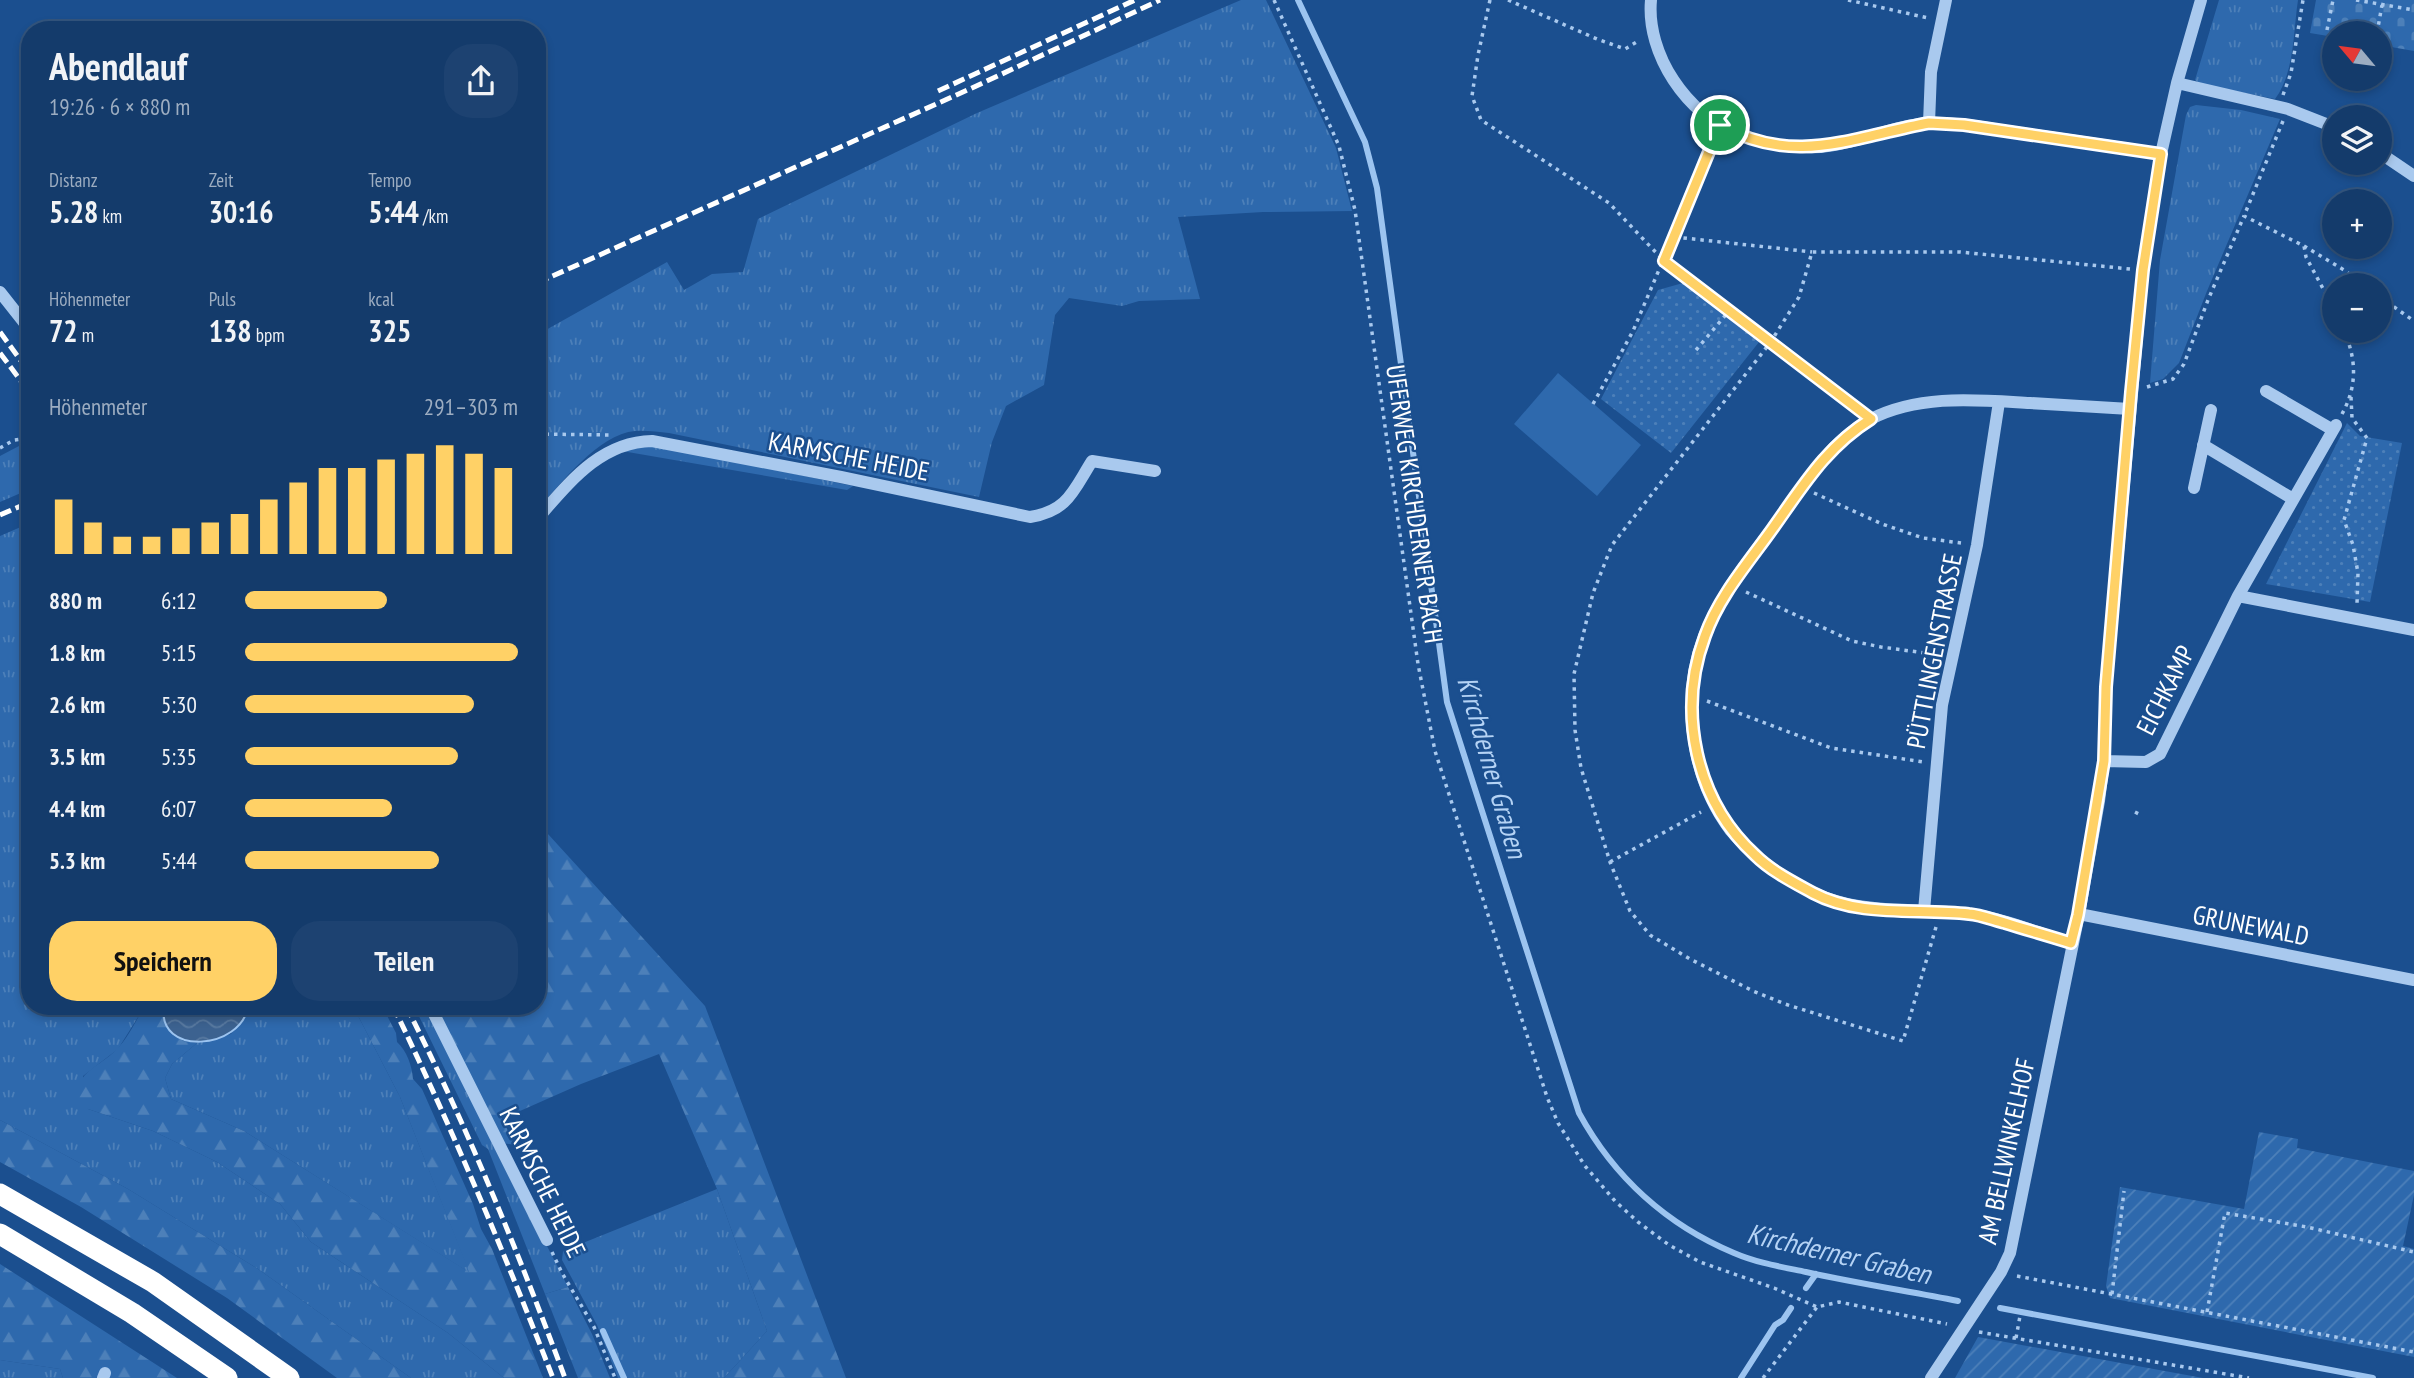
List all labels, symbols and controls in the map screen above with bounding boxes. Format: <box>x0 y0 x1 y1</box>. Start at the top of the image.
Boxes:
north arrow <box>2322 21 2392 91</box>
map controls <box>2322 21 2392 343</box>
text: Abendlauf <box>49 41 187 90</box>
button: share <box>444 44 518 118</box>
text: 19:26 · 6 × 880 m <box>49 92 190 121</box>
pin <box>1690 95 1750 155</box>
button: layers <box>2322 105 2392 175</box>
icon: arrive <box>1701 106 1739 144</box>
text: Distanz <box>49 168 98 192</box>
text: Zeit <box>209 168 233 192</box>
text: Tempo <box>368 168 412 192</box>
button: + <box>2322 189 2392 259</box>
text: 5.28 <box>49 192 98 231</box>
text: 30:16 <box>209 192 274 231</box>
text: 5:44 <box>368 192 419 231</box>
text: km <box>98 204 122 228</box>
text: /km <box>419 204 448 228</box>
button: − <box>2322 273 2392 343</box>
text: Höhenmeter <box>49 287 130 311</box>
text: Puls <box>209 287 236 311</box>
text: kcal <box>368 287 394 311</box>
text: 72 <box>49 311 78 350</box>
text: 138 <box>209 311 252 350</box>
text: 325 <box>368 311 411 350</box>
text: m <box>78 323 94 347</box>
text: bpm <box>252 323 285 347</box>
street label: UFERWEG KIRCHDERNER BACH <box>1379 363 1451 645</box>
text: Höhenmeter <box>49 392 147 421</box>
text: 291–303 m <box>424 392 518 421</box>
street label: KARMSCHE HEIDE <box>766 424 932 488</box>
street label: PÜTTLINGENSTRASSE <box>1899 551 1969 751</box>
text: 880 m <box>49 586 102 615</box>
text: 6:12 <box>161 586 197 615</box>
text: 1.8 km <box>49 638 105 667</box>
text: 5:15 <box>161 638 197 667</box>
street label: EICHKAMP <box>2129 640 2201 740</box>
water label: Kirchderner Graben <box>1449 672 1537 864</box>
text: 2.6 km <box>49 690 105 719</box>
text: 5:30 <box>161 690 197 719</box>
text: 3.5 km <box>49 742 105 771</box>
text: 5:35 <box>161 742 197 771</box>
text: 4.4 km <box>49 794 105 823</box>
text: 6:07 <box>161 794 197 823</box>
text: 5.3 km <box>49 846 105 875</box>
text: 5:44 <box>161 846 197 875</box>
street label: GRUNEWALD <box>2190 898 2312 952</box>
button: Speichern <box>49 921 277 1001</box>
button: Teilen <box>291 921 518 1001</box>
street label: AM BELLWINKELHOF <box>1970 1055 2042 1247</box>
street label: KARMSCHE HEIDE <box>492 1101 594 1263</box>
water label: Kirchderner Graben <box>1744 1214 1936 1292</box>

